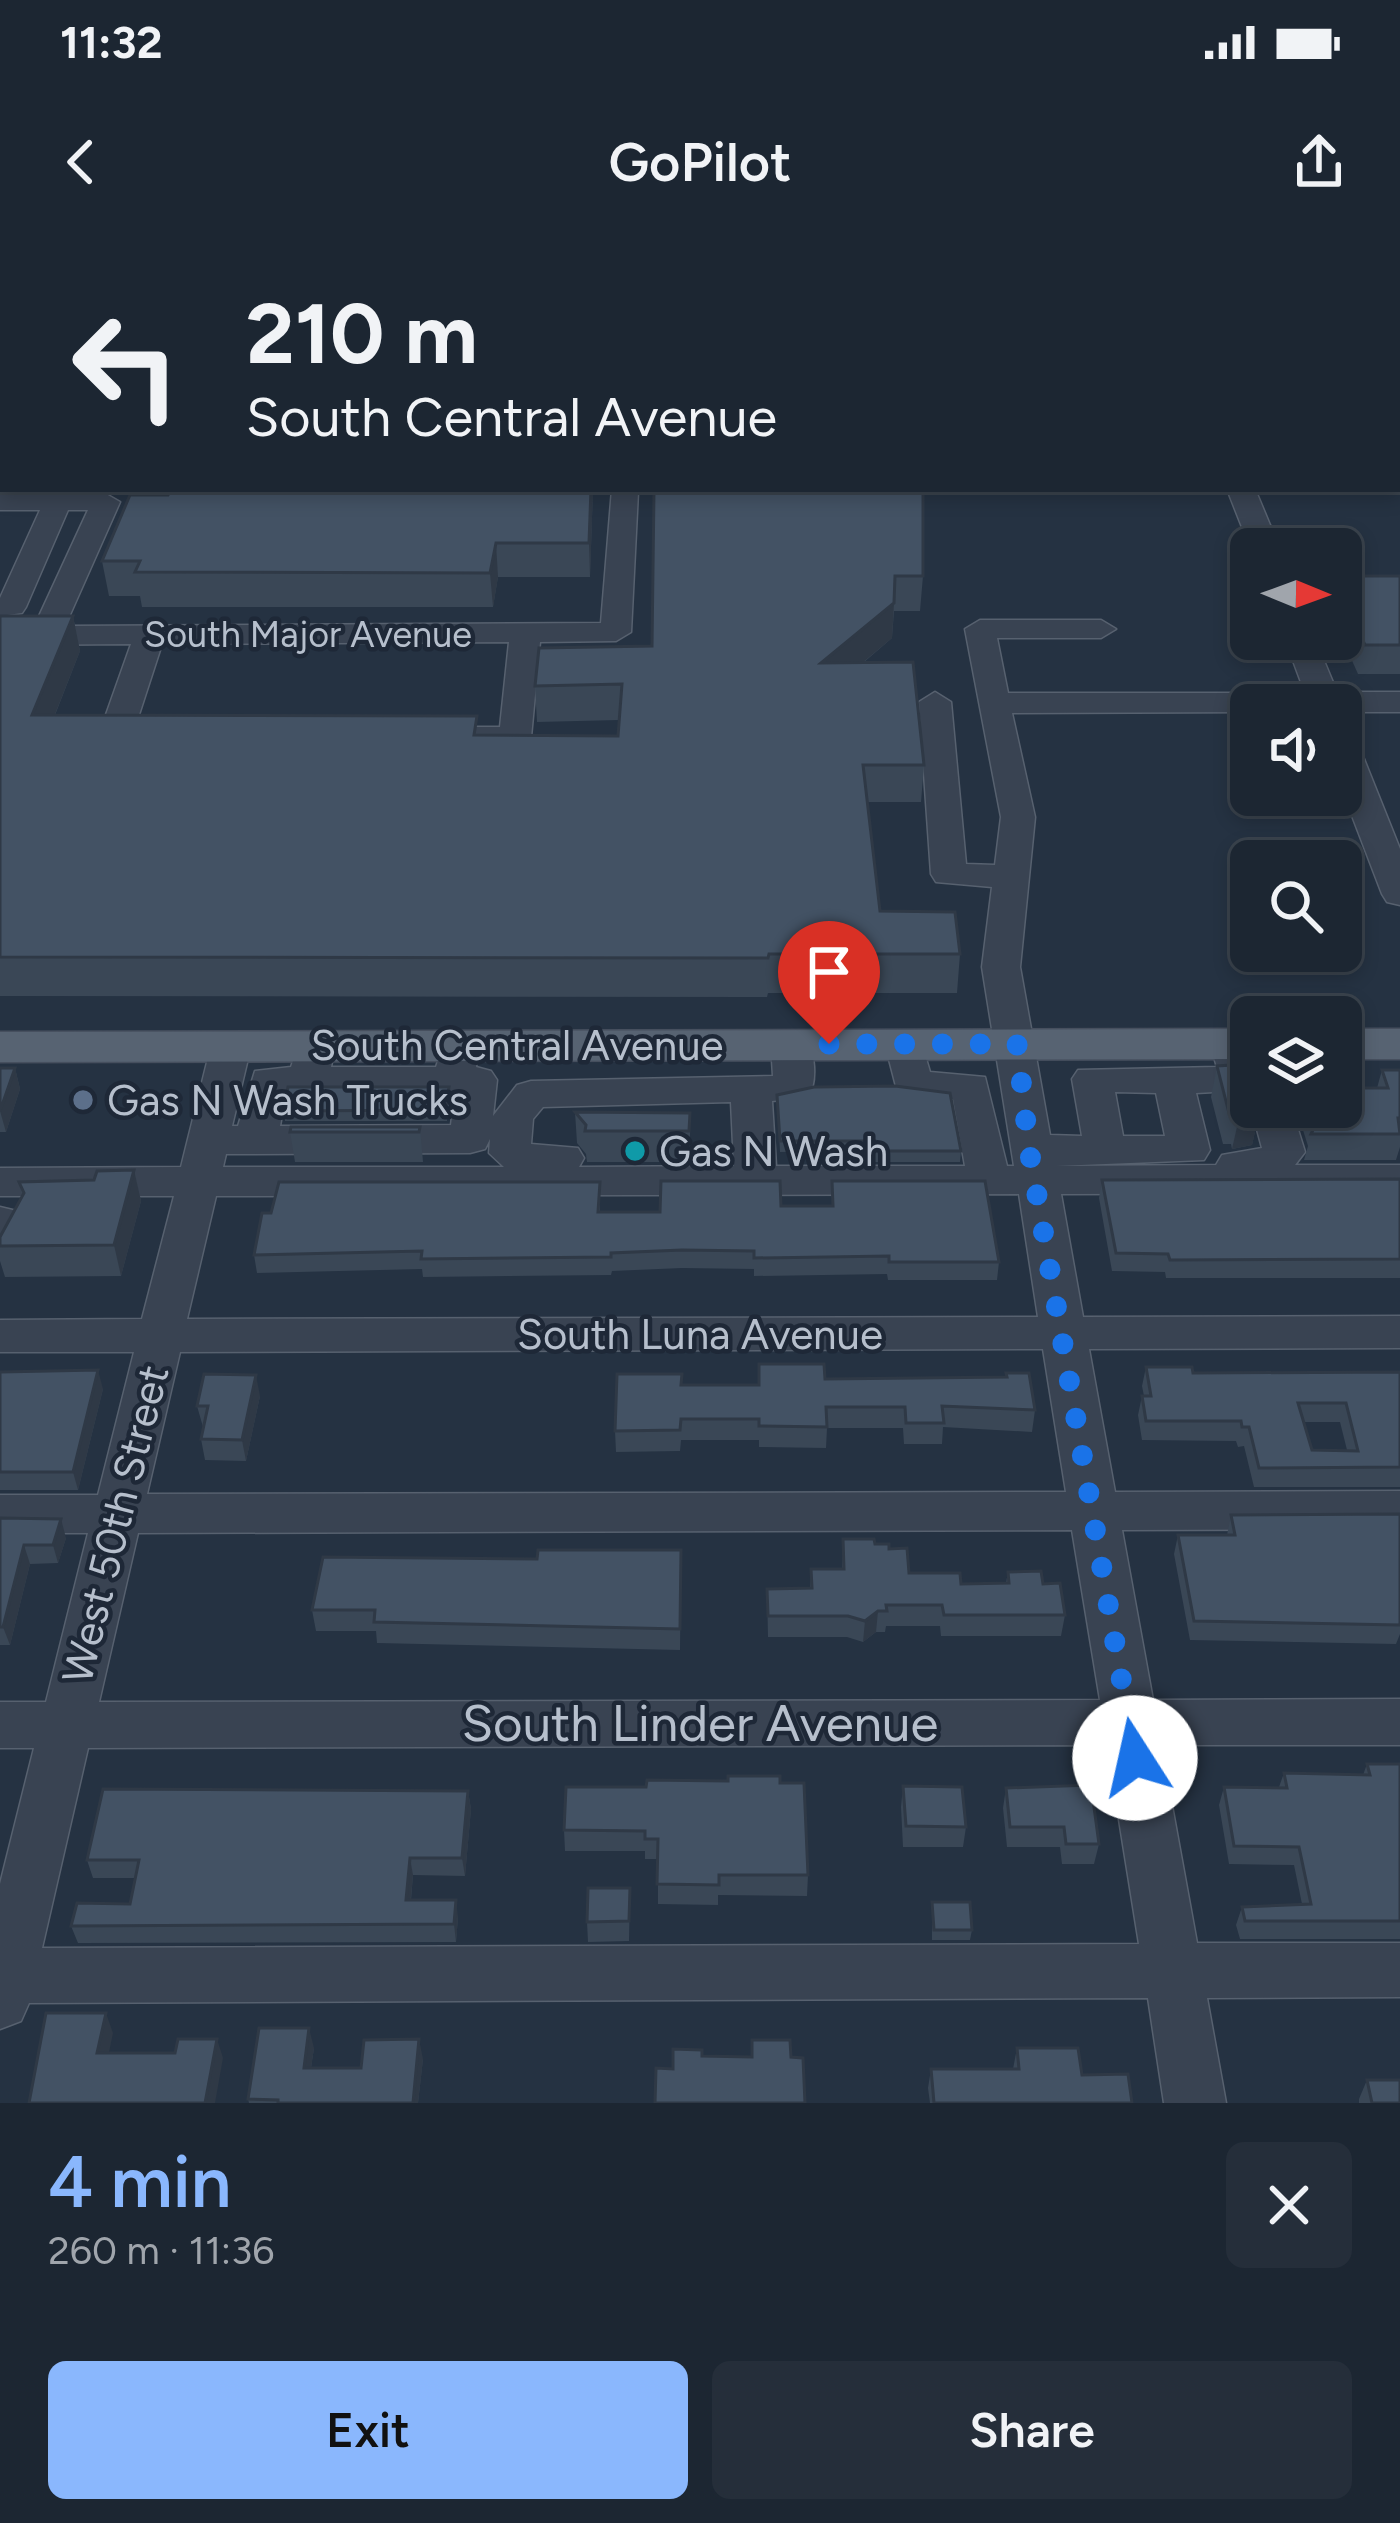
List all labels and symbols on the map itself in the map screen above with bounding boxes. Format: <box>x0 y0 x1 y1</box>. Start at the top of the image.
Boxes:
north arrow <box>1230 528 1362 660</box>
street label: South Major Avenue <box>144 613 472 656</box>
pin <box>778 921 880 1044</box>
street label: South Central Avenue <box>310 1020 724 1071</box>
place label: Gas N Wash Trucks <box>107 1075 468 1126</box>
marker: Gas N Wash Trucks <box>70 1087 96 1113</box>
place label: Gas N Wash <box>659 1126 888 1177</box>
marker: Gas N Wash <box>622 1138 648 1164</box>
street label: South Luna Avenue <box>517 1309 883 1360</box>
street label: West 50th Street <box>51 1360 180 1688</box>
street label: South Linder Avenue <box>462 1693 938 1754</box>
position arrow <box>1072 1695 1198 1821</box>

